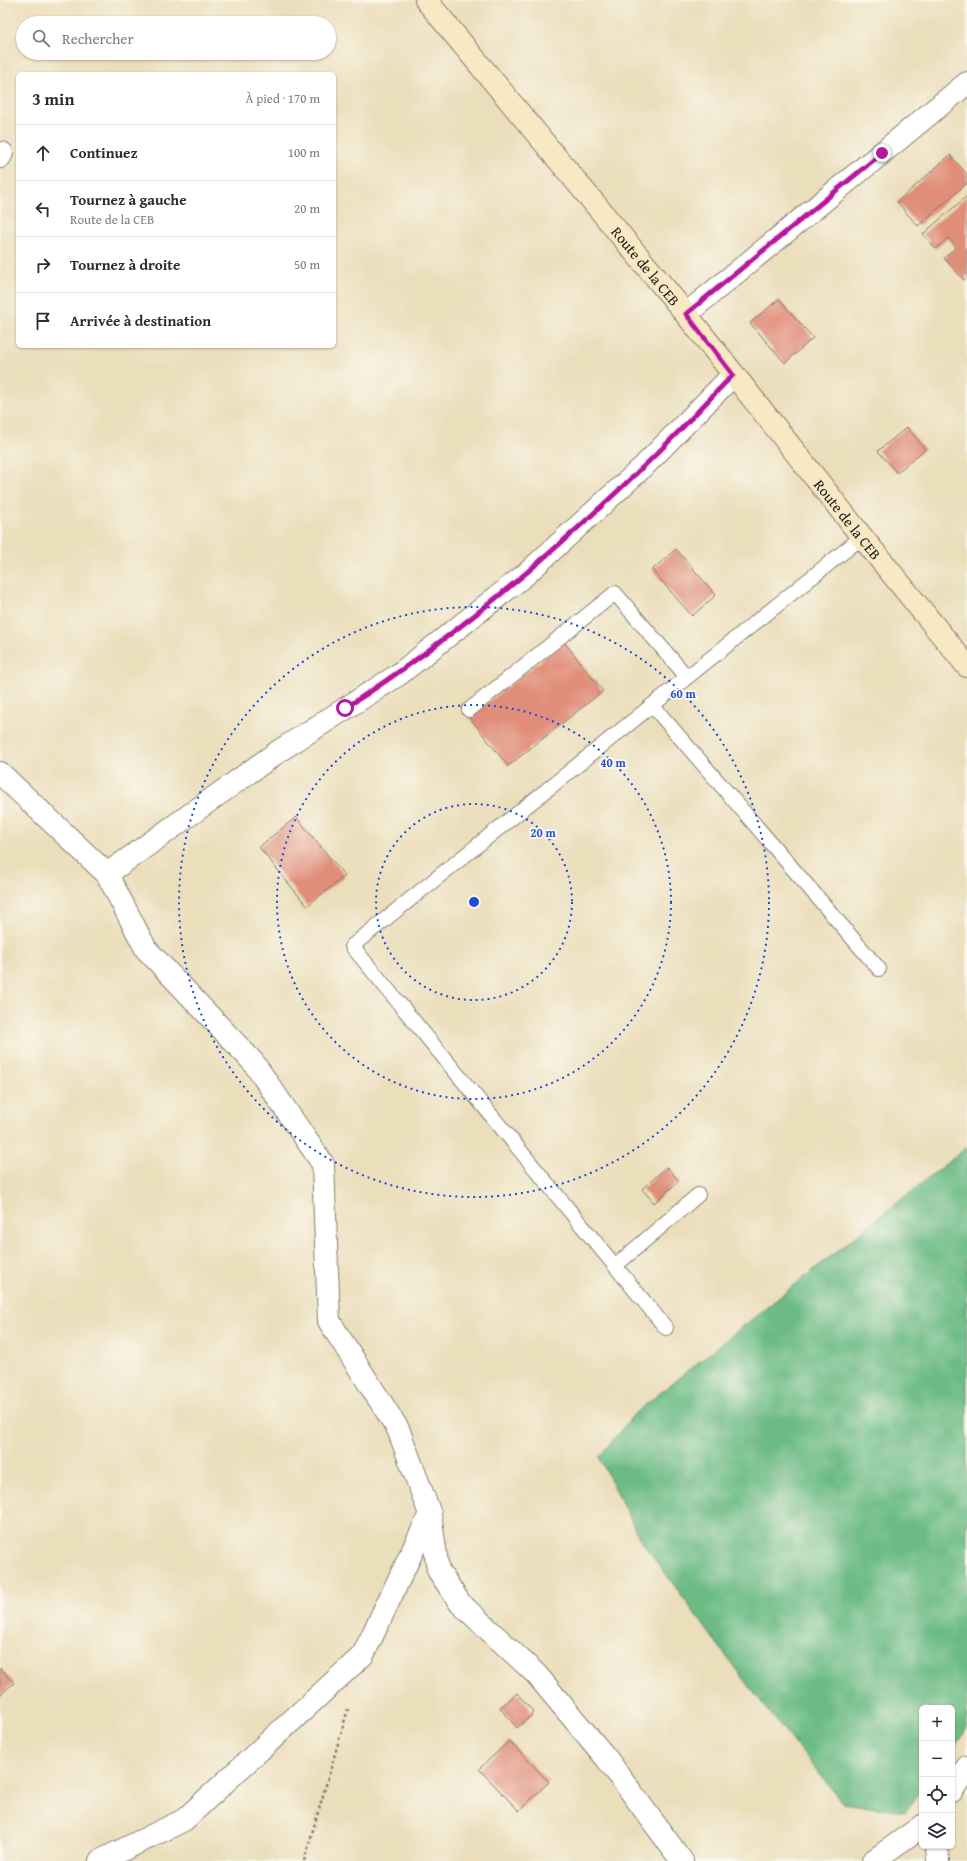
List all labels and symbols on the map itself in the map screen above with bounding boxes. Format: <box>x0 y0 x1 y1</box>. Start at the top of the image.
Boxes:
route end <box>873 144 891 162</box>
street label: Route de la CEB <box>607 222 685 310</box>
street label: Route de la CEB <box>810 474 887 564</box>
text: 60 m <box>670 685 696 702</box>
route start <box>336 699 354 717</box>
text: 40 m <box>600 754 626 771</box>
text: 20 m <box>530 824 556 841</box>
centre of rings <box>467 895 481 909</box>

